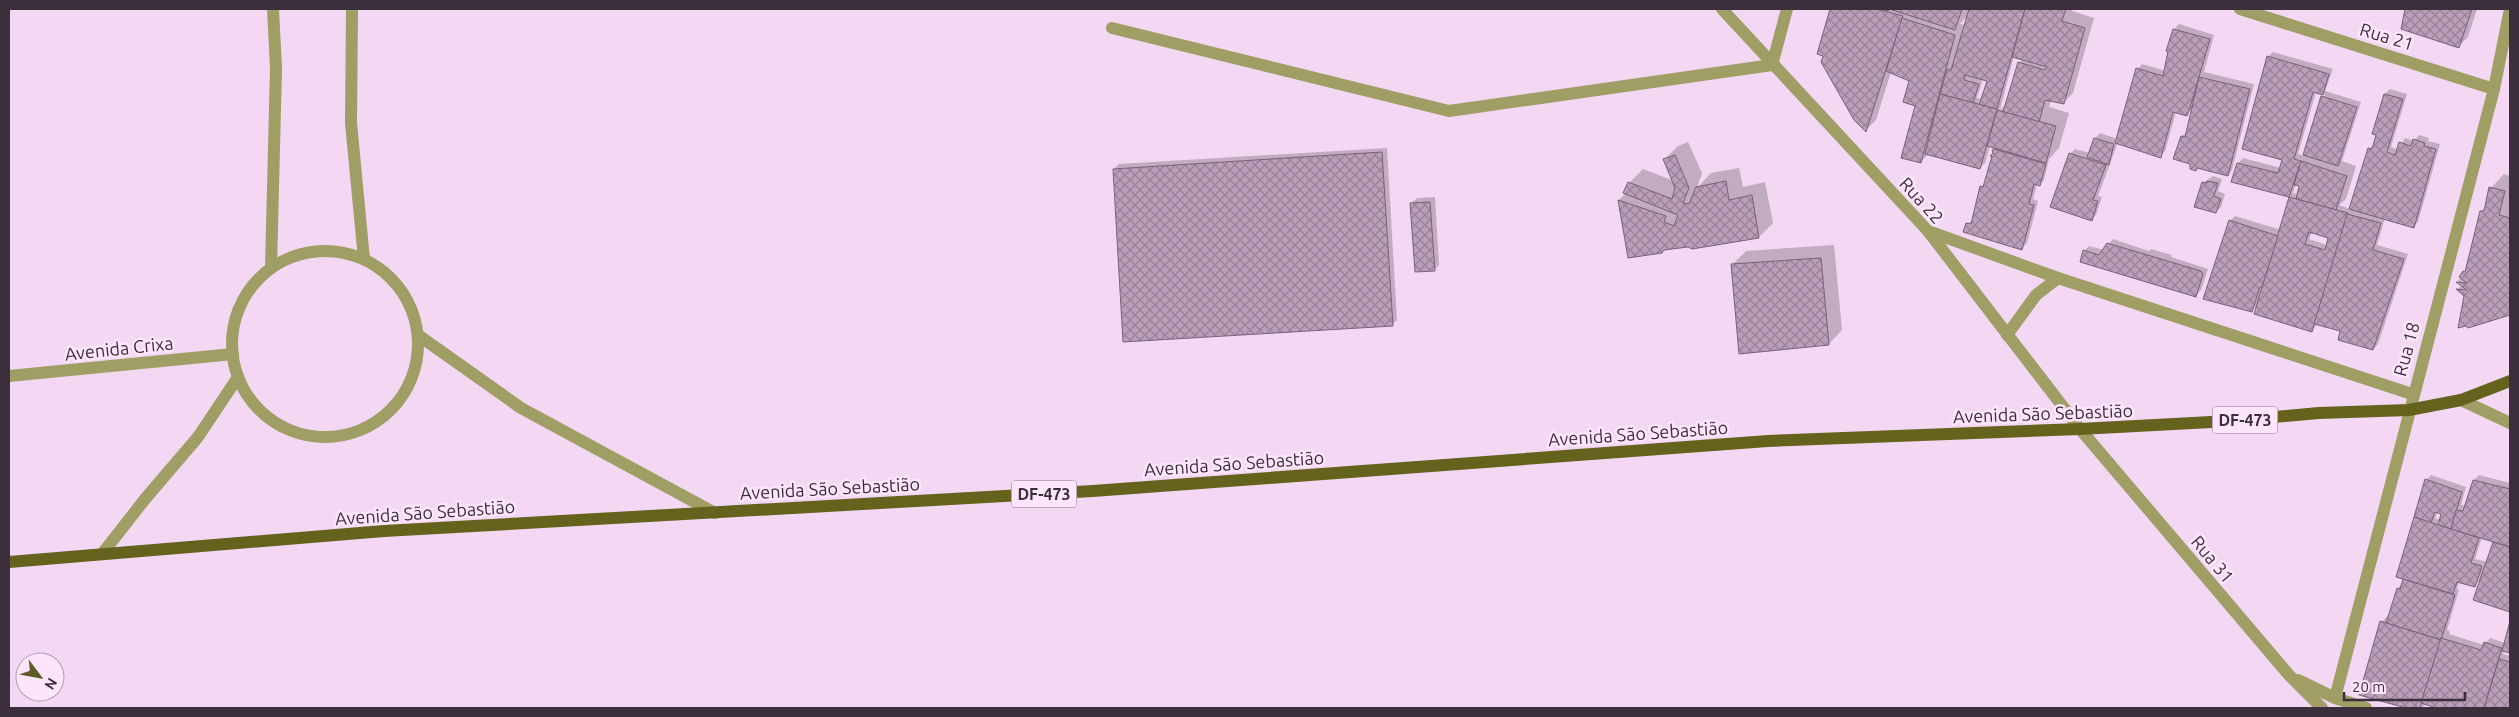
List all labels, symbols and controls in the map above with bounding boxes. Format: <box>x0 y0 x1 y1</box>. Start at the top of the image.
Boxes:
street label: Rua 21 <box>2358 18 2416 54</box>
street label: Rua 22 <box>1896 173 1948 227</box>
street label: Rua 18 <box>2389 320 2423 378</box>
street label: Avenida Crixa <box>64 332 174 364</box>
street label: Avenida São Sebastião <box>1953 400 2133 426</box>
road number: DF-473 <box>2212 406 2278 434</box>
street label: Avenida São Sebastião <box>1547 417 1729 449</box>
street label: Avenida São Sebastião <box>1143 447 1325 479</box>
street label: Avenida São Sebastião <box>739 473 921 503</box>
road number: DF-473 <box>1012 480 1076 508</box>
street label: Avenida São Sebastião <box>334 496 516 528</box>
street label: Rua 31 <box>2188 531 2238 587</box>
north arrow <box>15 652 65 702</box>
scale bar <box>2344 670 2465 702</box>
text: N <box>41 675 61 693</box>
text: 20 m <box>2352 678 2385 695</box>

